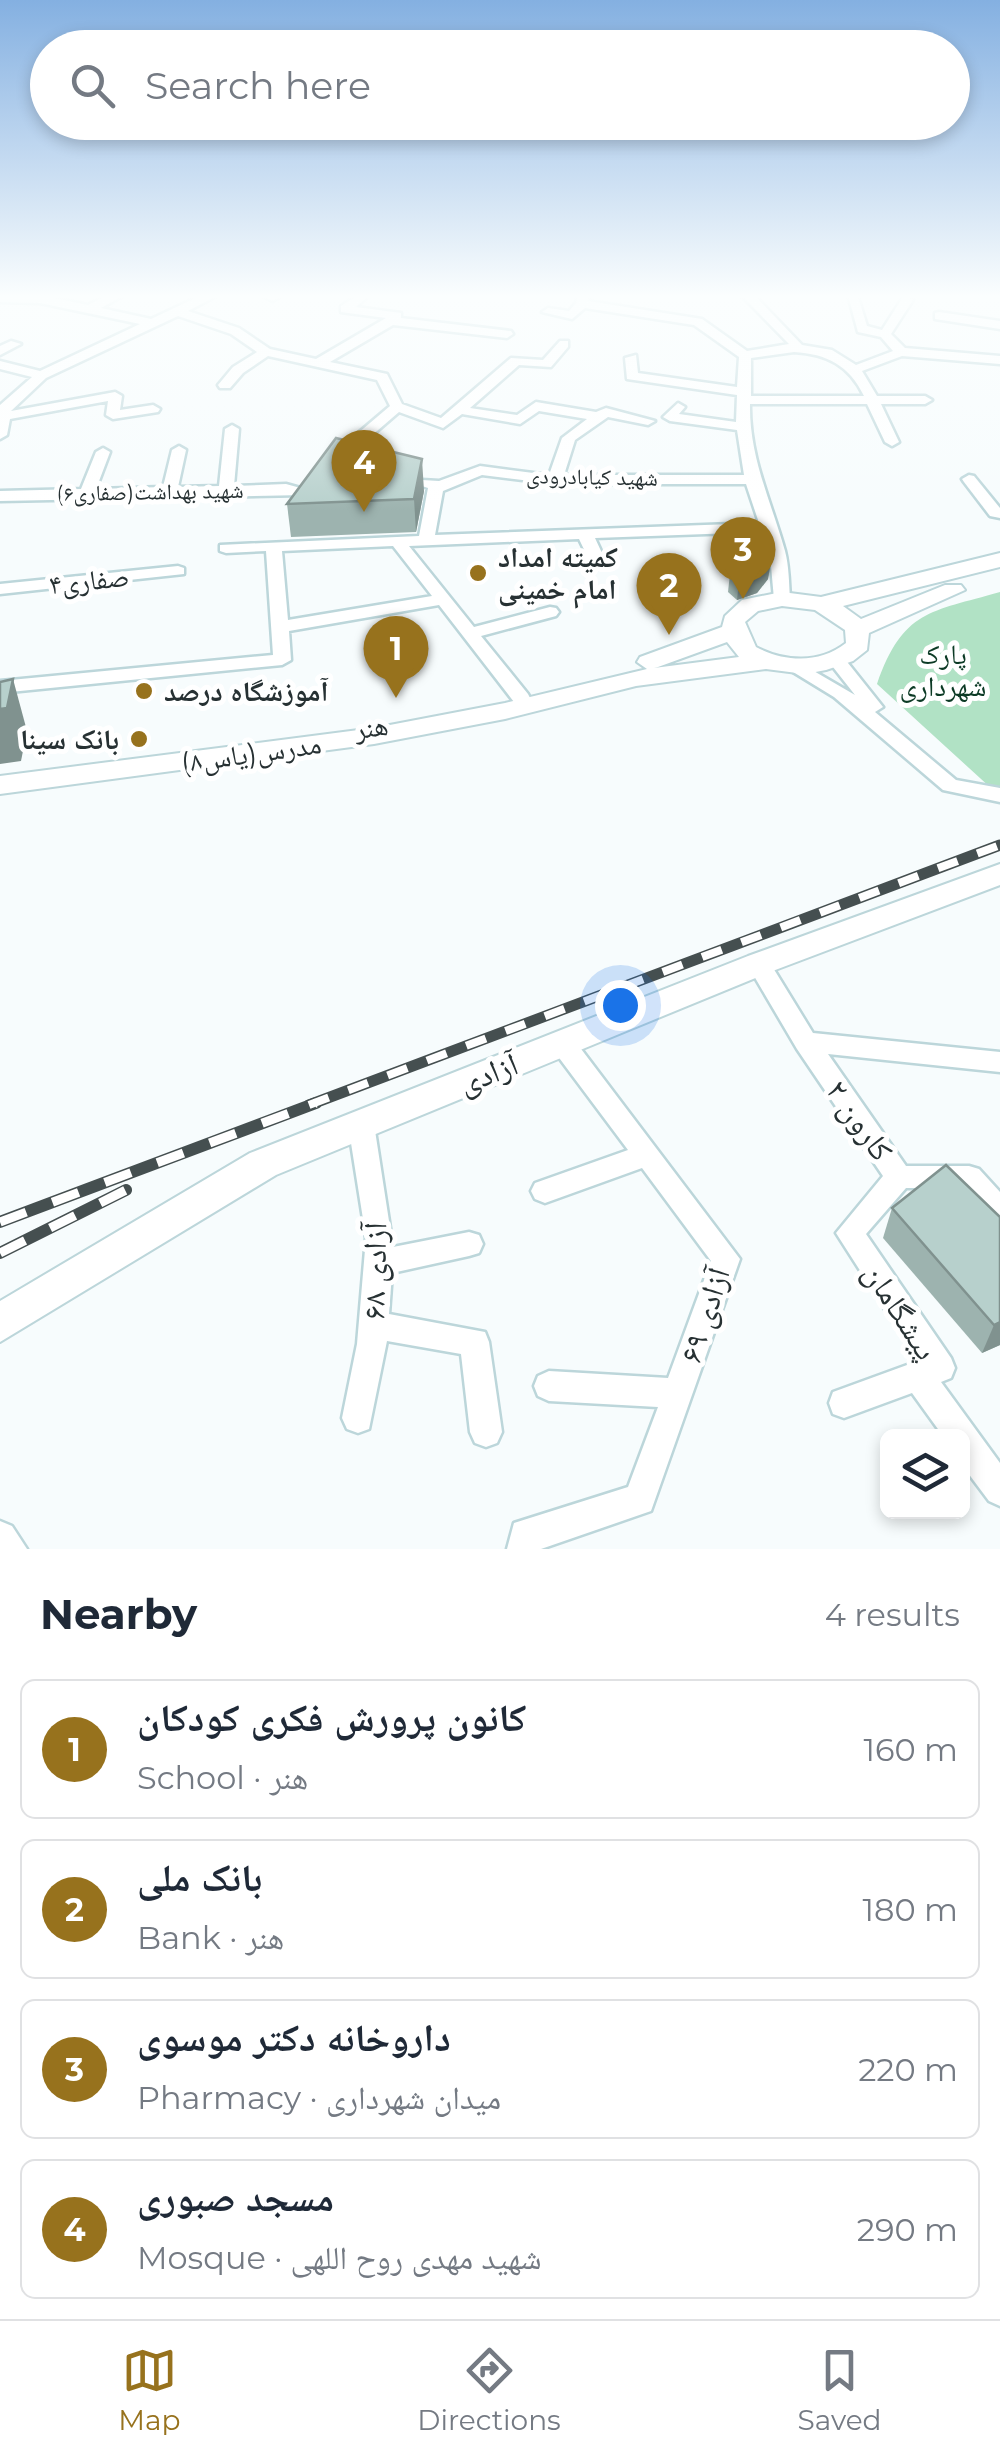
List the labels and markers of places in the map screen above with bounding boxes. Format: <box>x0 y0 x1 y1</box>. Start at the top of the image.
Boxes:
pin: 4 <box>332 430 396 512</box>
pin: 3 <box>710 516 776 599</box>
place label: کمیته امداد امام خمینی <box>498 540 618 609</box>
pin: 2 <box>636 552 702 635</box>
marker: کمیته امداد امام خمینی <box>467 562 489 584</box>
pin: 1 <box>364 616 428 698</box>
place label: آموزشگاه درصد <box>164 674 329 708</box>
marker: آموزشگاه درصد <box>133 680 155 702</box>
place label: بانک سینا <box>20 722 119 756</box>
marker: بانک سینا <box>128 728 150 750</box>

